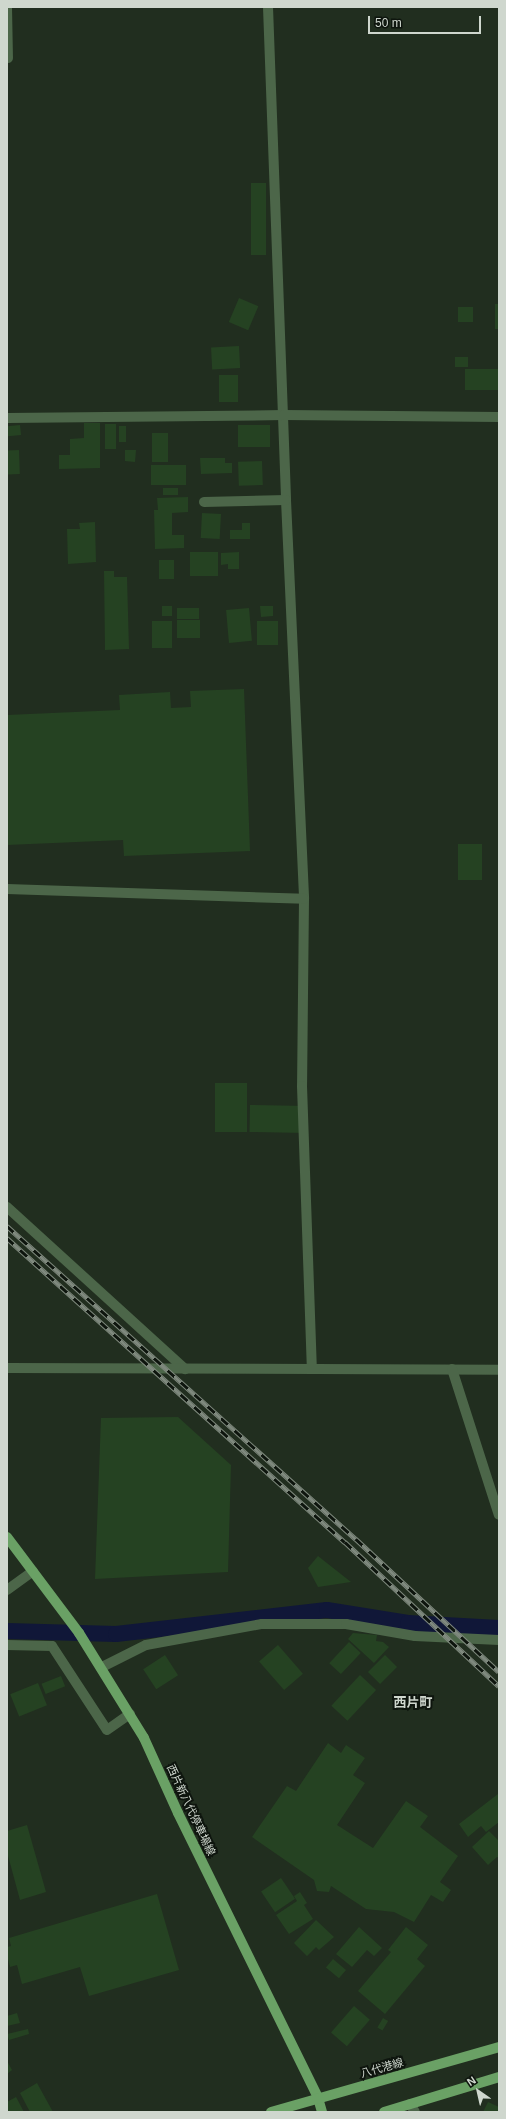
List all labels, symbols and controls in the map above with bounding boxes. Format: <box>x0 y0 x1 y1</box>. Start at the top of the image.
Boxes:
scale bar <box>370 8 483 34</box>
text: 50 m <box>375 16 402 30</box>
district label: 西片町 <box>394 1695 432 1711</box>
street label: 西片新八代停車場線 <box>164 1762 218 1858</box>
street label: 八代港線 <box>359 2056 405 2080</box>
north arrow <box>458 2071 498 2111</box>
text: N <box>465 2074 478 2088</box>

